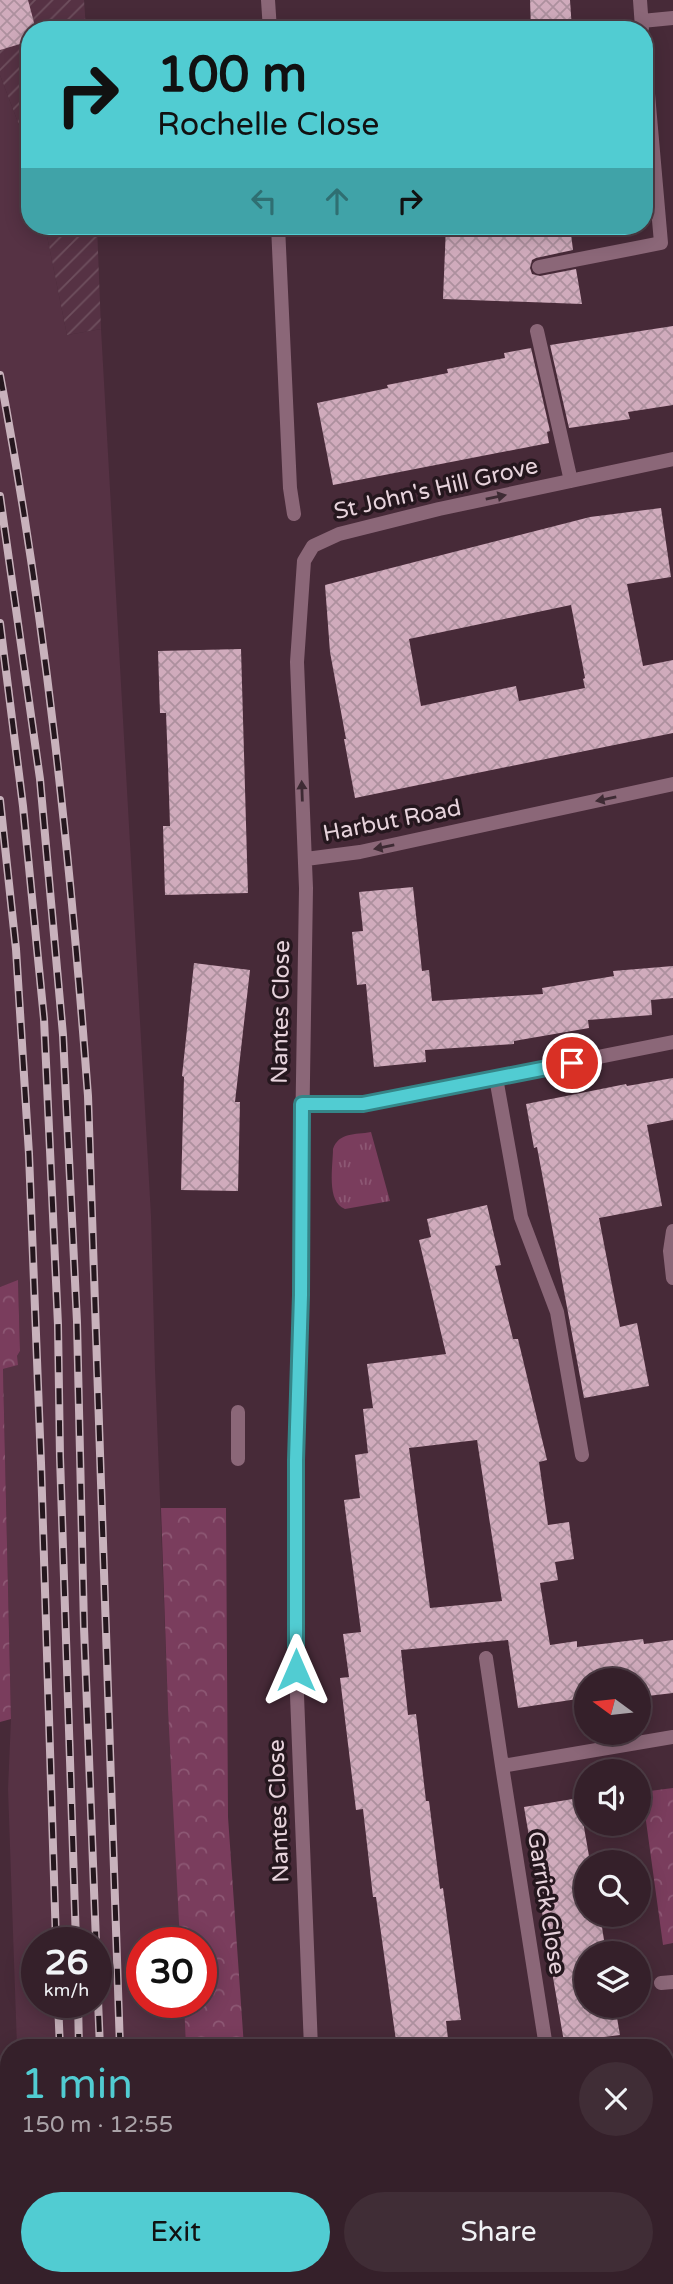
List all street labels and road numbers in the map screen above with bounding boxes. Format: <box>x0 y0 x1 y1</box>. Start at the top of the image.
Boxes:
street label: St John's Hill Grove <box>331 452 541 526</box>
street label: Harbut Road <box>321 794 463 848</box>
street label: Nantes Close <box>266 940 296 1084</box>
street label: Nantes Close <box>263 1739 295 1883</box>
street label: Garrick Close <box>521 1830 571 1976</box>

